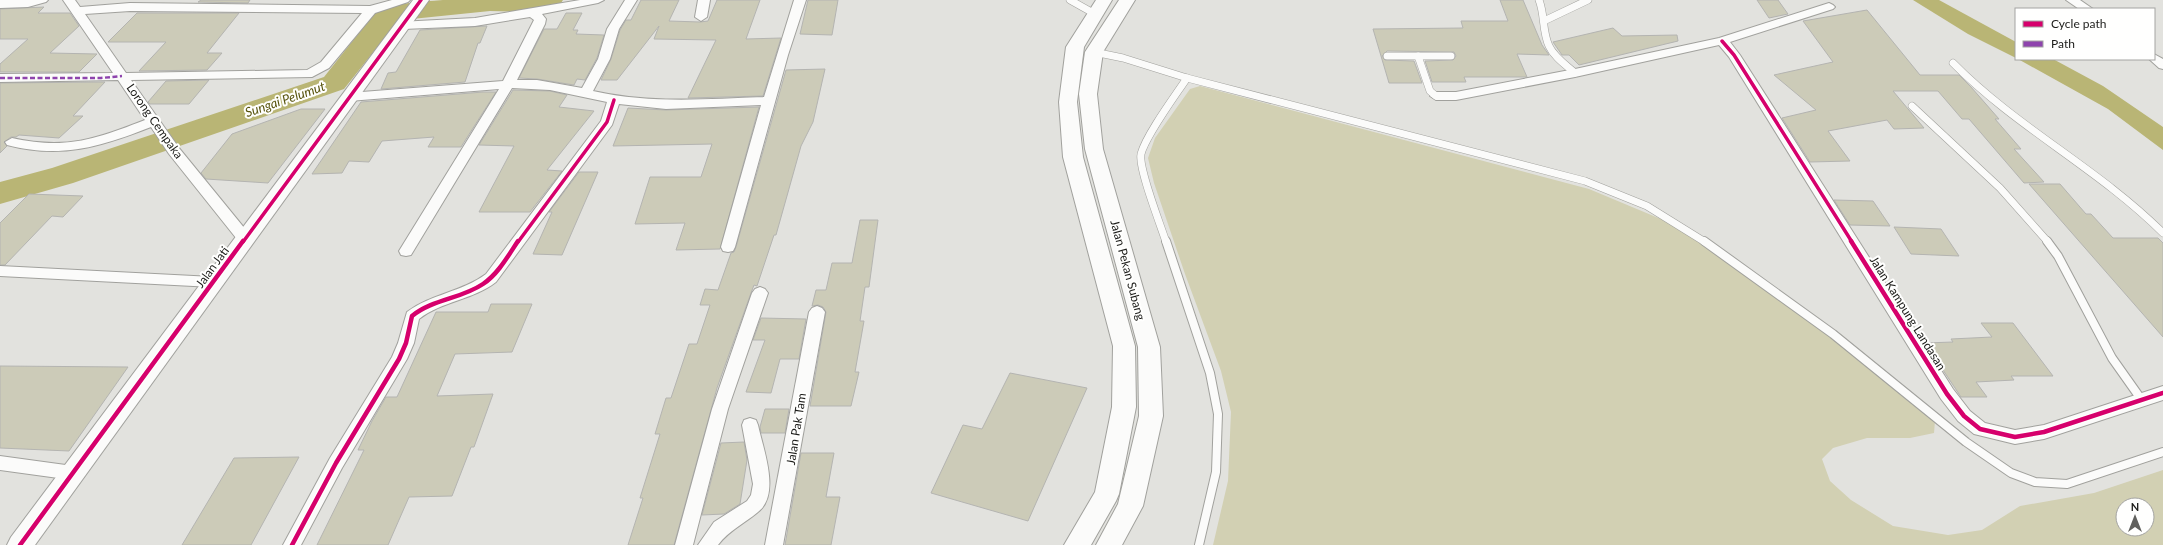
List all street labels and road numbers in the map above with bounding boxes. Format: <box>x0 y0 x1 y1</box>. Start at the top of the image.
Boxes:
street label: Lorong Cempaka <box>124 81 186 161</box>
street label: Jalan Pekan Subang <box>1107 218 1149 322</box>
street label: Jalan Jati <box>192 244 232 290</box>
street label: Jalan Kampung Landasan <box>1867 253 1949 373</box>
street label: Jalan Pak Tam <box>783 392 809 466</box>

